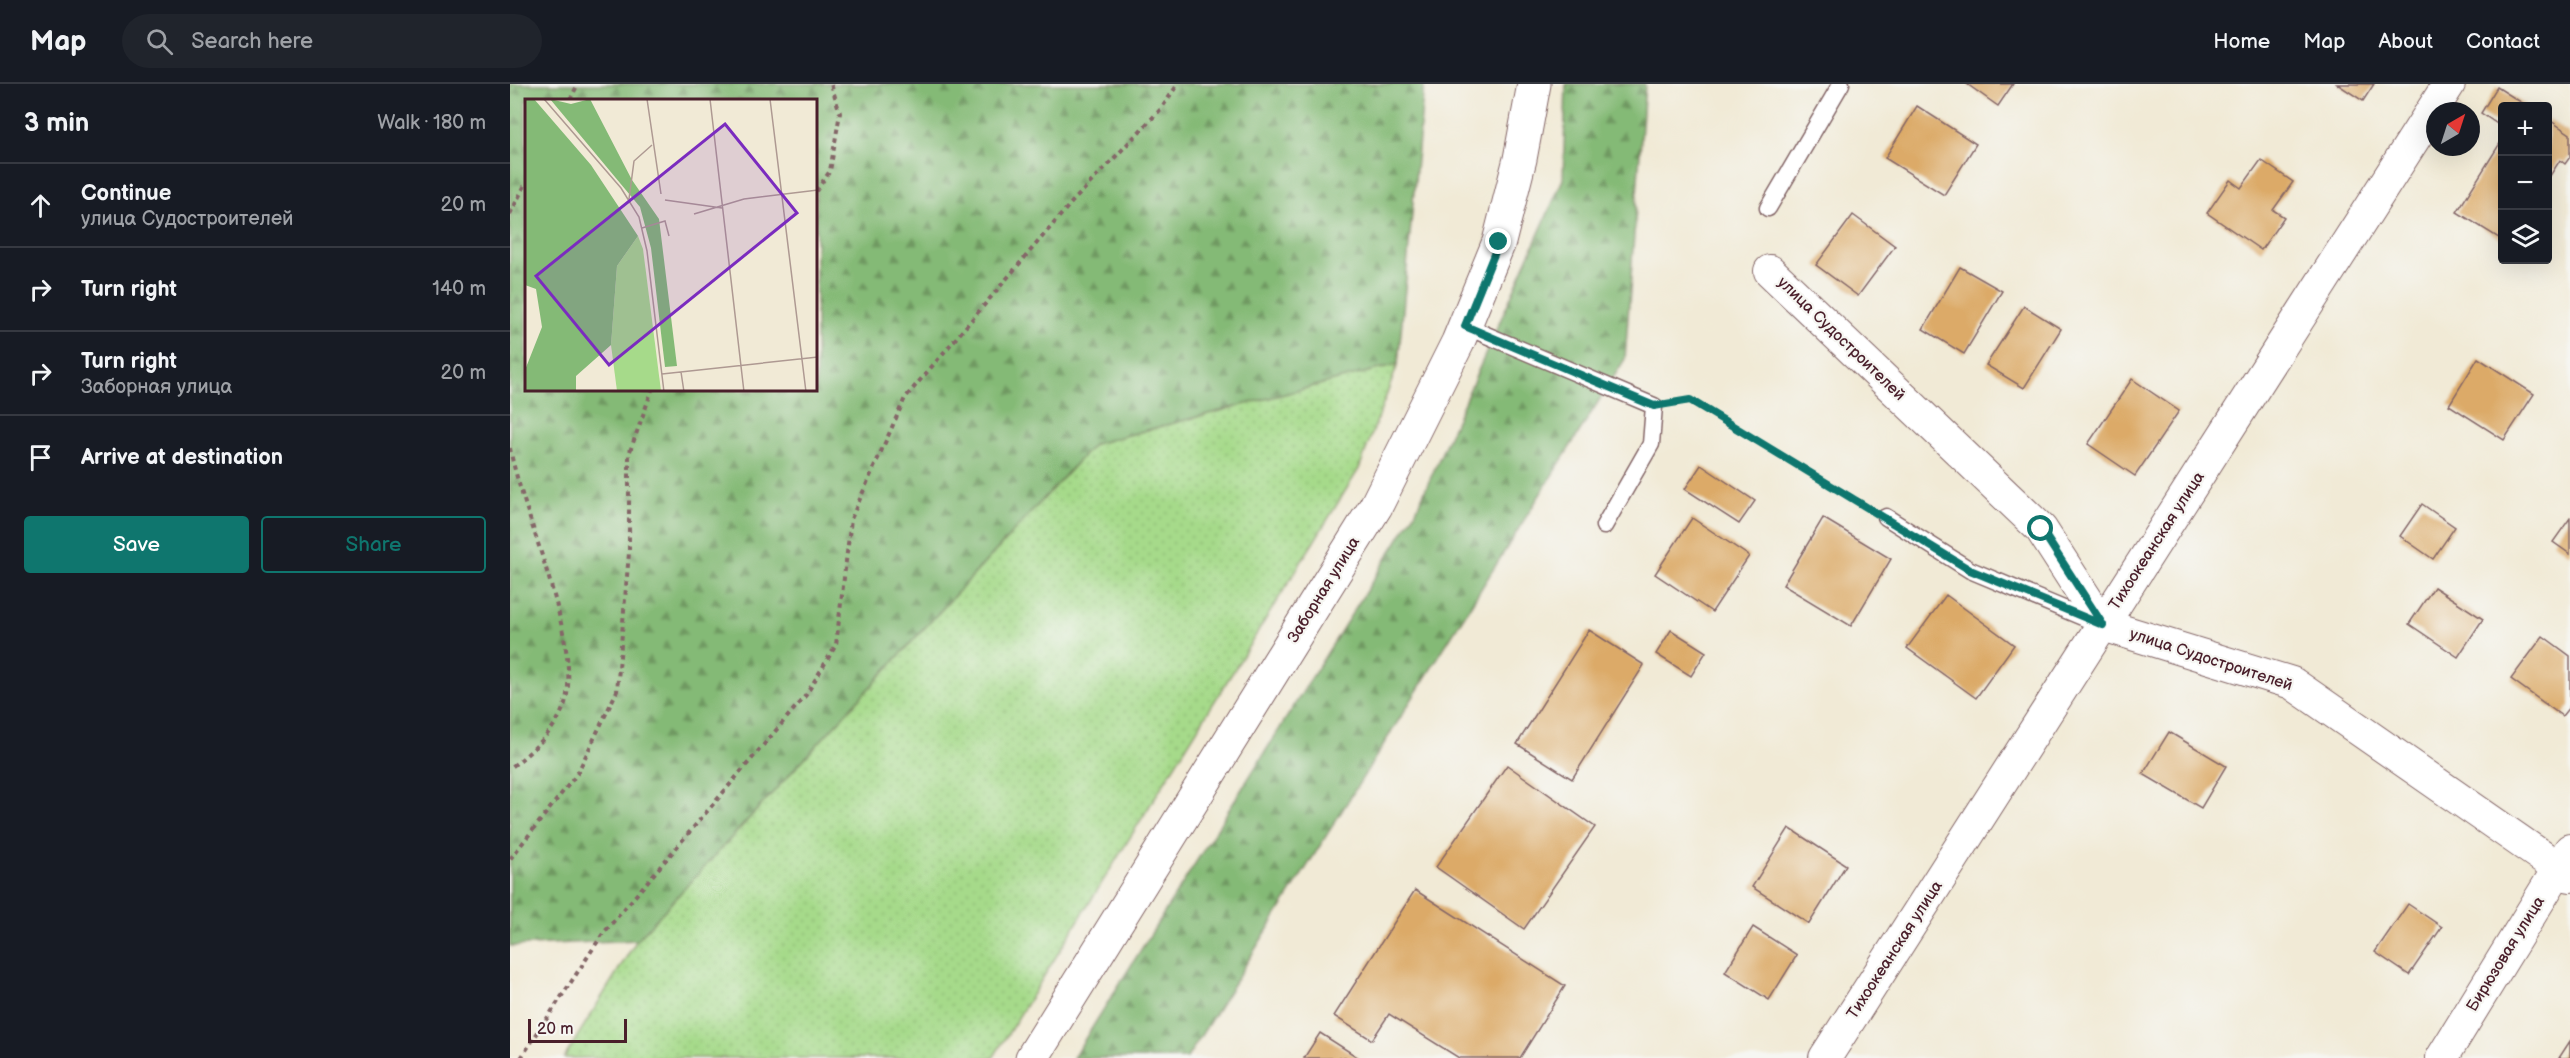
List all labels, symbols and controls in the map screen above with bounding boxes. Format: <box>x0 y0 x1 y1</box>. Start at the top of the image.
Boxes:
search box <box>122 14 542 68</box>
text: Map <box>30 25 86 58</box>
icon: search <box>143 25 176 58</box>
text: Search here <box>191 28 313 55</box>
text: Home <box>2213 29 2270 54</box>
text: Map <box>2303 29 2345 54</box>
text: About <box>2378 29 2433 54</box>
text: Contact <box>2466 29 2540 54</box>
inset map <box>525 99 818 392</box>
north arrow <box>2426 102 2480 156</box>
map controls <box>2498 102 2552 264</box>
button: + <box>2498 102 2552 156</box>
text: 3 min <box>24 108 89 139</box>
text: Walk · 180 m <box>377 111 486 135</box>
button: − <box>2498 156 2552 210</box>
text: Continue <box>81 180 171 207</box>
icon: ahead <box>24 189 57 222</box>
text: 20 m <box>441 193 486 217</box>
text: улица Судостроителей <box>81 207 293 231</box>
button: layers <box>2498 210 2552 264</box>
route end <box>1485 228 1511 254</box>
icon: right <box>24 273 57 306</box>
street label: улица Судостроителей <box>1773 273 1909 405</box>
text: Turn right <box>81 276 177 303</box>
text: 140 m <box>432 277 486 301</box>
text: Turn right <box>81 348 177 375</box>
icon: right <box>24 357 57 390</box>
text: 20 m <box>441 361 486 385</box>
text: Заборная улица <box>81 375 232 399</box>
icon: arrive <box>24 441 57 474</box>
text: Arrive at destination <box>81 444 283 471</box>
street label: Тихоокеанская улица <box>2105 468 2209 614</box>
route start <box>2027 515 2053 541</box>
button: Save <box>24 516 249 573</box>
button: Share <box>261 516 486 573</box>
street label: Заборная улица <box>1284 533 1364 646</box>
street label: улица Судостроителей <box>2127 625 2295 695</box>
street label: Тихоокеанская улица <box>1843 877 1947 1023</box>
street label: Бирюзовая улица <box>2463 892 2549 1015</box>
scale bar <box>528 1016 627 1044</box>
text: 20 m <box>537 1020 573 1039</box>

